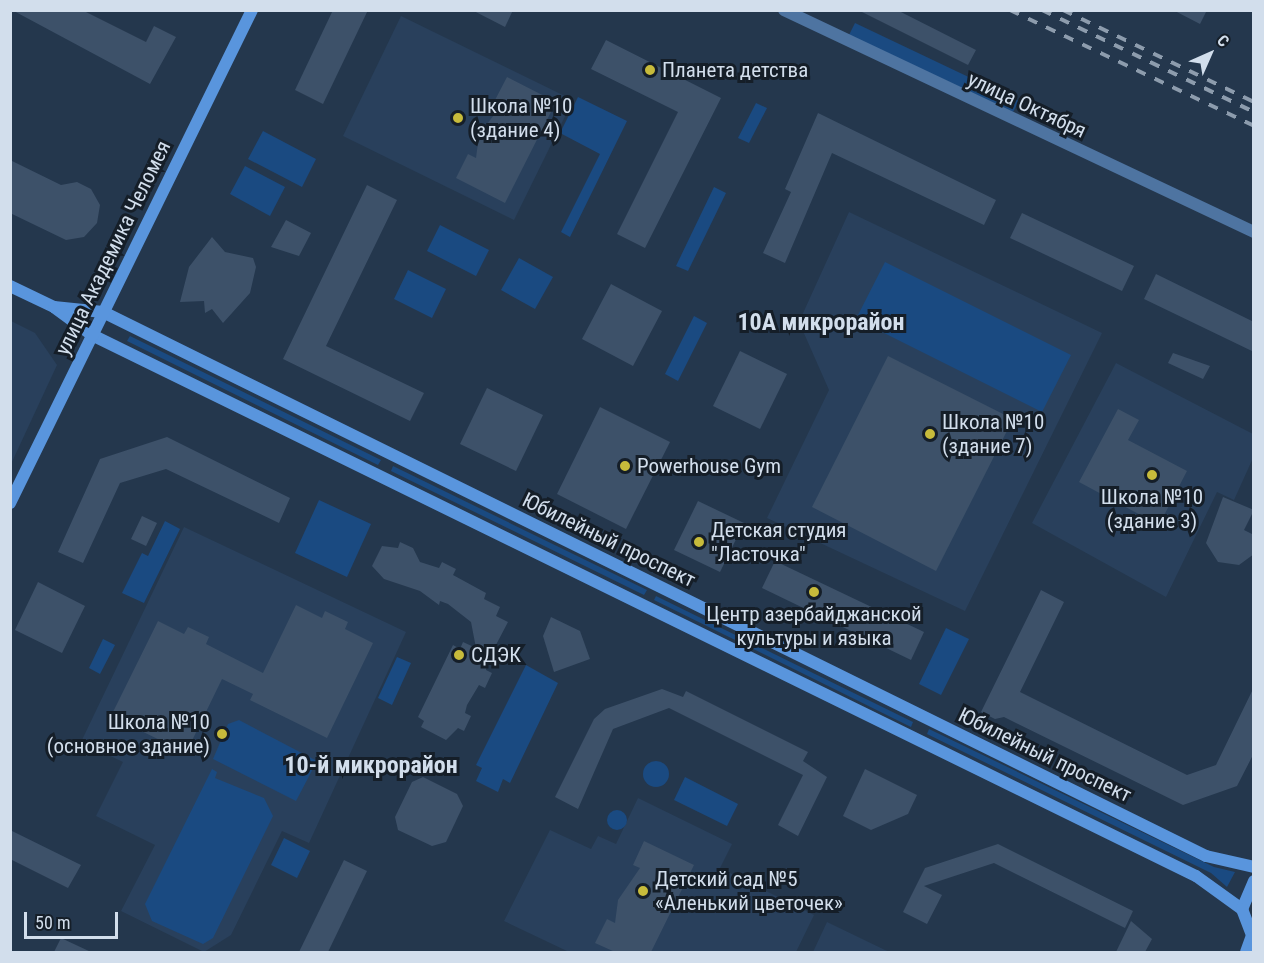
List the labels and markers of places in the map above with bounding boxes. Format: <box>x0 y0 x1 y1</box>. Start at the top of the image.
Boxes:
place label: Планета детства <box>662 57 808 83</box>
marker: Планета детства <box>643 63 657 77</box>
place label: Школа №10 (здание 4) <box>470 93 572 143</box>
marker: Школа №10 (здание 4) <box>451 111 465 125</box>
place label: Школа №10 (здание 7) <box>942 409 1044 459</box>
marker: Школа №10 (здание 7) <box>923 427 937 441</box>
place label: Powerhouse Gym <box>637 453 781 479</box>
marker: Powerhouse Gym <box>618 459 632 473</box>
marker: Школа №10 (здание 3) <box>1145 468 1159 482</box>
place label: Школа №10 (здание 3) <box>1101 484 1203 534</box>
place label: Детская студия "Ласточка" <box>711 517 847 567</box>
marker: Детская студия "Ласточка" <box>692 535 706 549</box>
marker: Центр азербайджанской культуры и языка <box>807 585 821 599</box>
place label: Центр азербайджанской культуры и языка <box>706 601 922 651</box>
place label: СДЭК <box>471 642 521 668</box>
marker: СДЭК <box>452 648 466 662</box>
place label: Школа №10 (основное здание) <box>47 709 210 759</box>
marker: Школа №10 (основное здание) <box>215 727 229 741</box>
place label: Детский сад №5 «Аленький цветочек» <box>655 866 843 916</box>
marker: Детский сад №5 «Аленький цветочек» <box>636 884 650 898</box>

